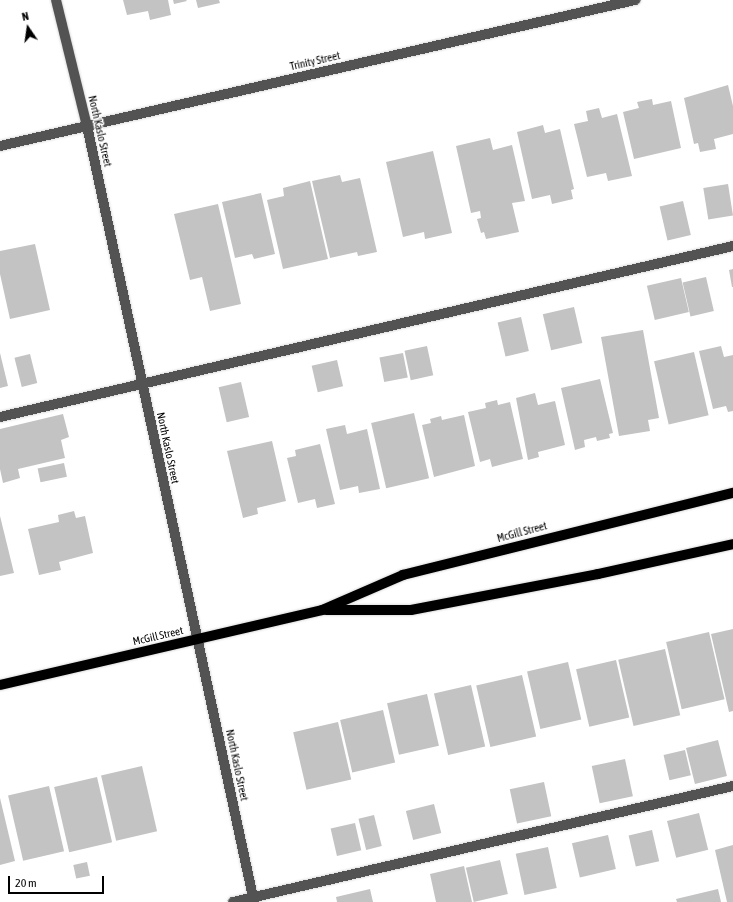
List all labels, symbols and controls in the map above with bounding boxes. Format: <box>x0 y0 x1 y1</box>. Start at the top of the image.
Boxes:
north arrow <box>8 8 48 48</box>
text: N <box>21 10 30 23</box>
street label: Trinity Street <box>289 49 341 73</box>
street label: North Kaslo Street <box>85 94 115 168</box>
street label: North Kaslo Street <box>154 411 182 485</box>
street label: McGill Street <box>496 519 548 545</box>
street label: McGill Street <box>132 624 184 648</box>
street label: North Kaslo Street <box>223 728 251 802</box>
scale bar <box>10 868 106 894</box>
text: 20 m <box>15 876 37 890</box>

